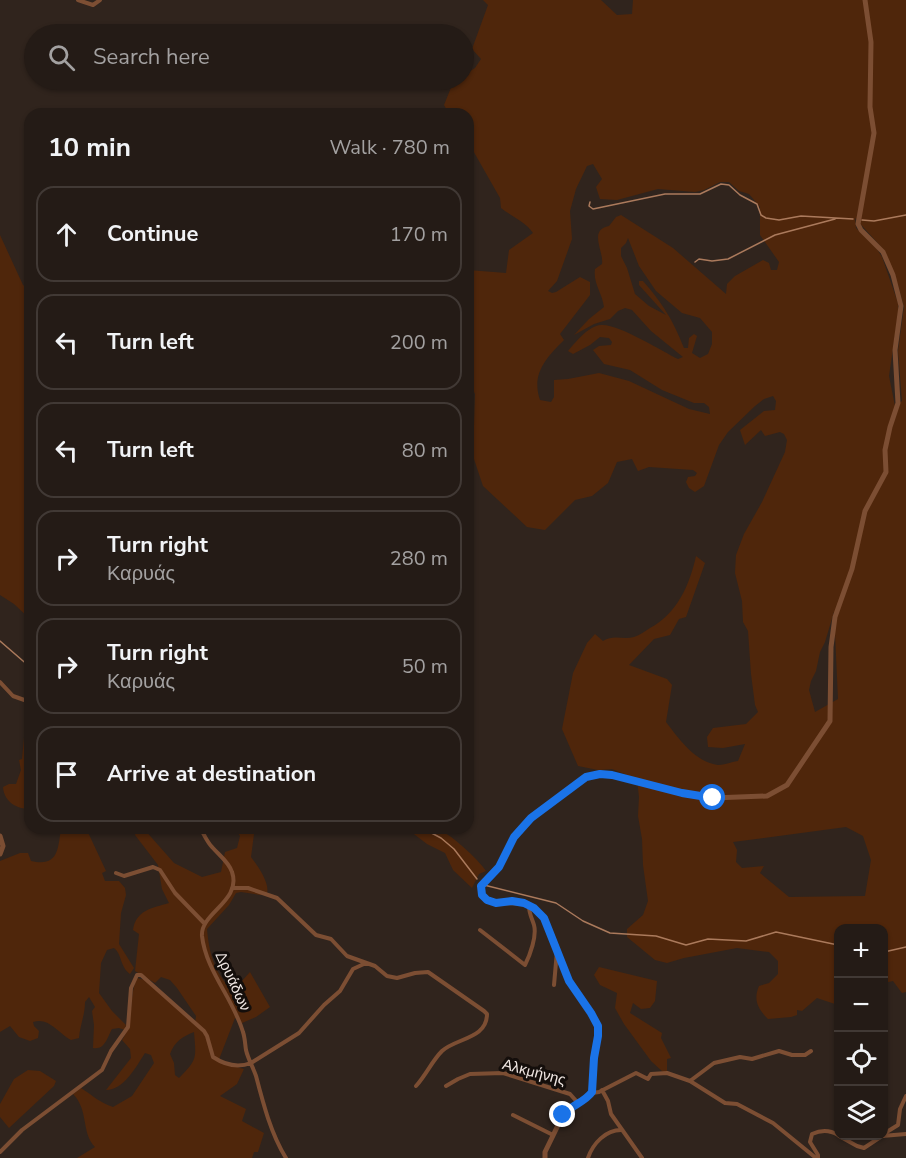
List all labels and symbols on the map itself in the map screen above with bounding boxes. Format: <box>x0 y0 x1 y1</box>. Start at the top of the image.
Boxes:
route start <box>699 784 725 810</box>
street label: Δρυάδων <box>210 948 256 1014</box>
street label: Αλκμήνης <box>500 1054 568 1090</box>
route end <box>549 1101 575 1127</box>

